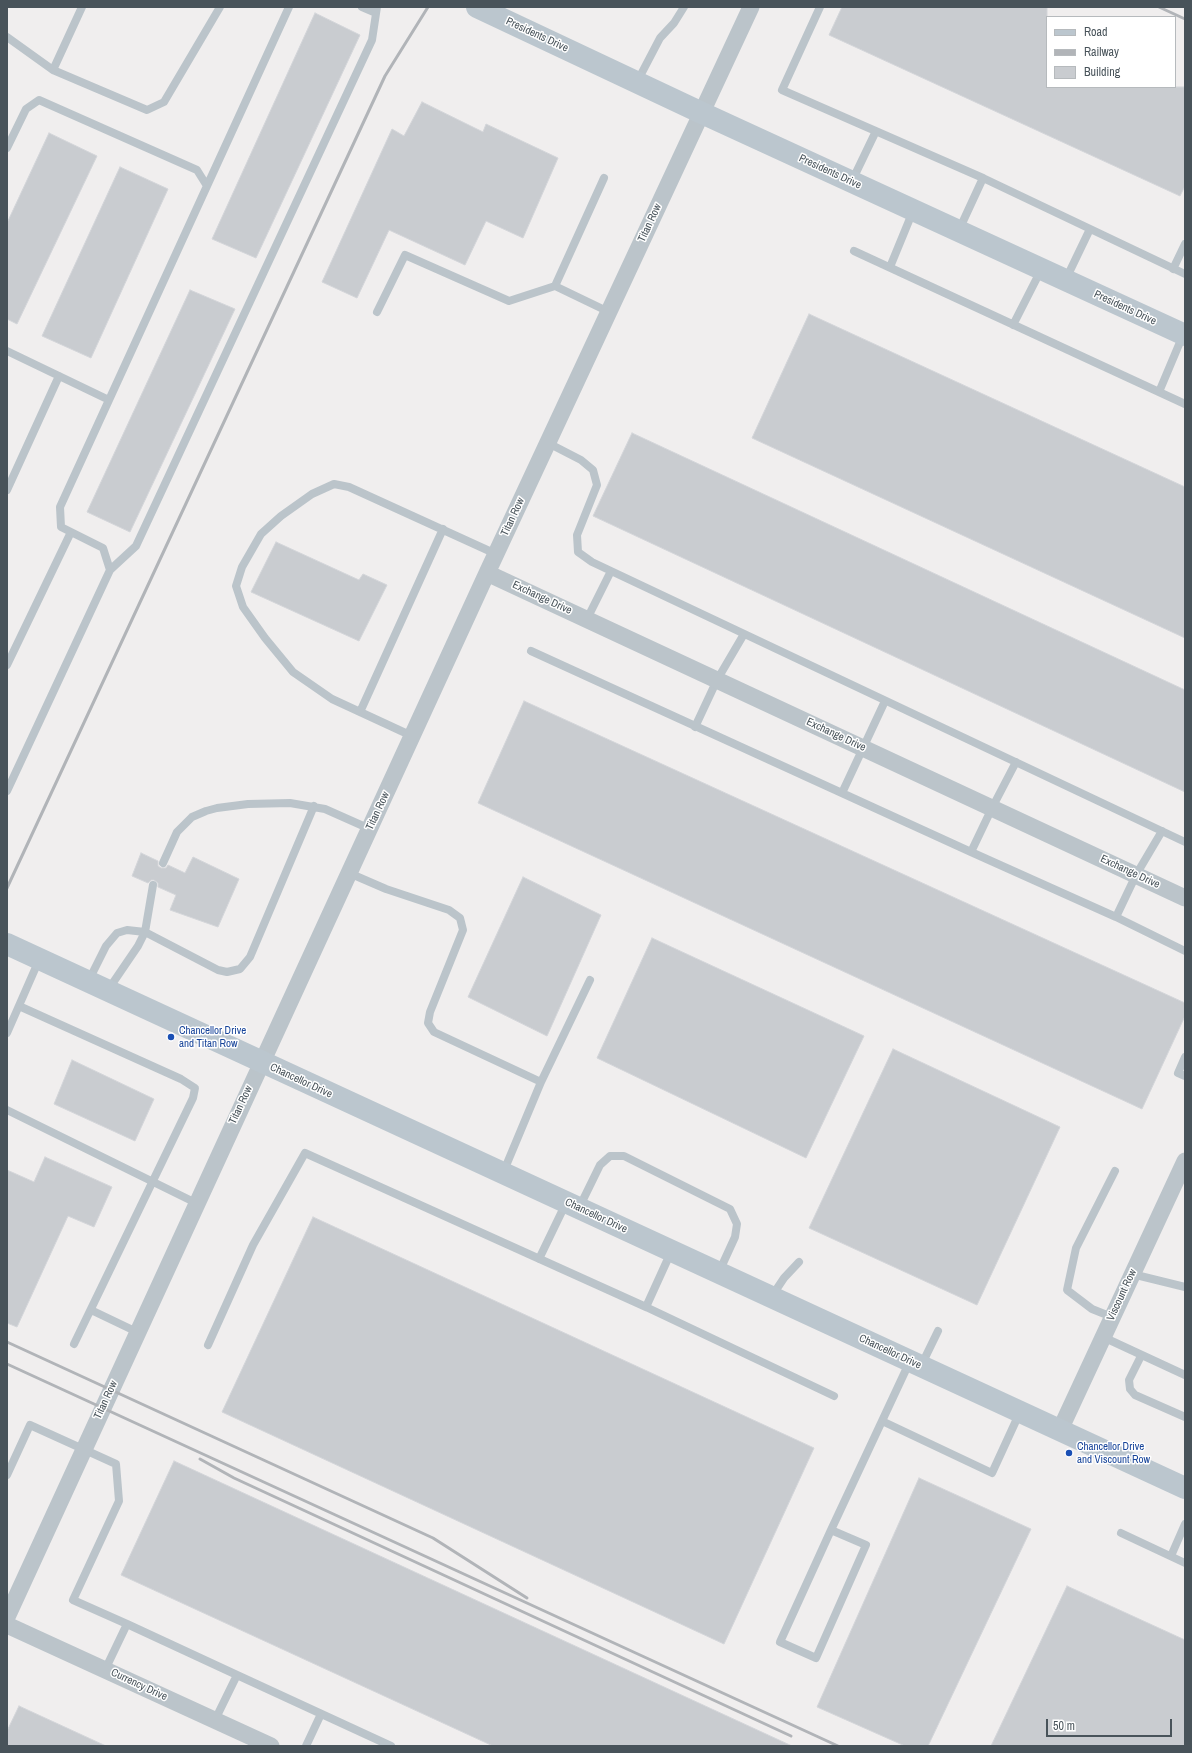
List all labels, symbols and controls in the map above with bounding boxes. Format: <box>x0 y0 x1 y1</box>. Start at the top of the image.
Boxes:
street label: Presidents Drive <box>504 15 570 55</box>
legend <box>1046 16 1176 88</box>
text: Road <box>1084 24 1108 40</box>
text: Railway <box>1084 44 1119 60</box>
text: Building <box>1084 64 1120 80</box>
street label: Presidents Drive <box>797 152 863 192</box>
street label: Titan Row <box>635 202 665 244</box>
street label: Presidents Drive <box>1092 288 1158 328</box>
street label: Titan Row <box>498 496 528 538</box>
street label: Exchange Drive <box>510 578 574 618</box>
street label: Exchange Drive <box>804 715 868 755</box>
street label: Titan Row <box>363 790 393 832</box>
street label: Exchange Drive <box>1098 852 1162 892</box>
place label: Chancellor Drive and Titan Row <box>179 1024 246 1050</box>
marker: Chancellor Drive and Titan Row <box>166 1032 176 1042</box>
street label: Chancellor Drive <box>268 1061 334 1101</box>
street label: Titan Row <box>226 1084 256 1126</box>
street label: Chancellor Drive <box>563 1196 629 1236</box>
street label: Viscount Row <box>1104 1267 1140 1323</box>
street label: Chancellor Drive <box>857 1332 923 1372</box>
street label: Titan Row <box>91 1379 121 1421</box>
place label: Chancellor Drive and Viscount Row <box>1077 1440 1150 1466</box>
marker: Chancellor Drive and Viscount Row <box>1064 1448 1074 1458</box>
street label: Currency Drive <box>109 1666 169 1704</box>
scale bar <box>1048 1711 1174 1737</box>
text: 50 m <box>1053 1718 1075 1734</box>

